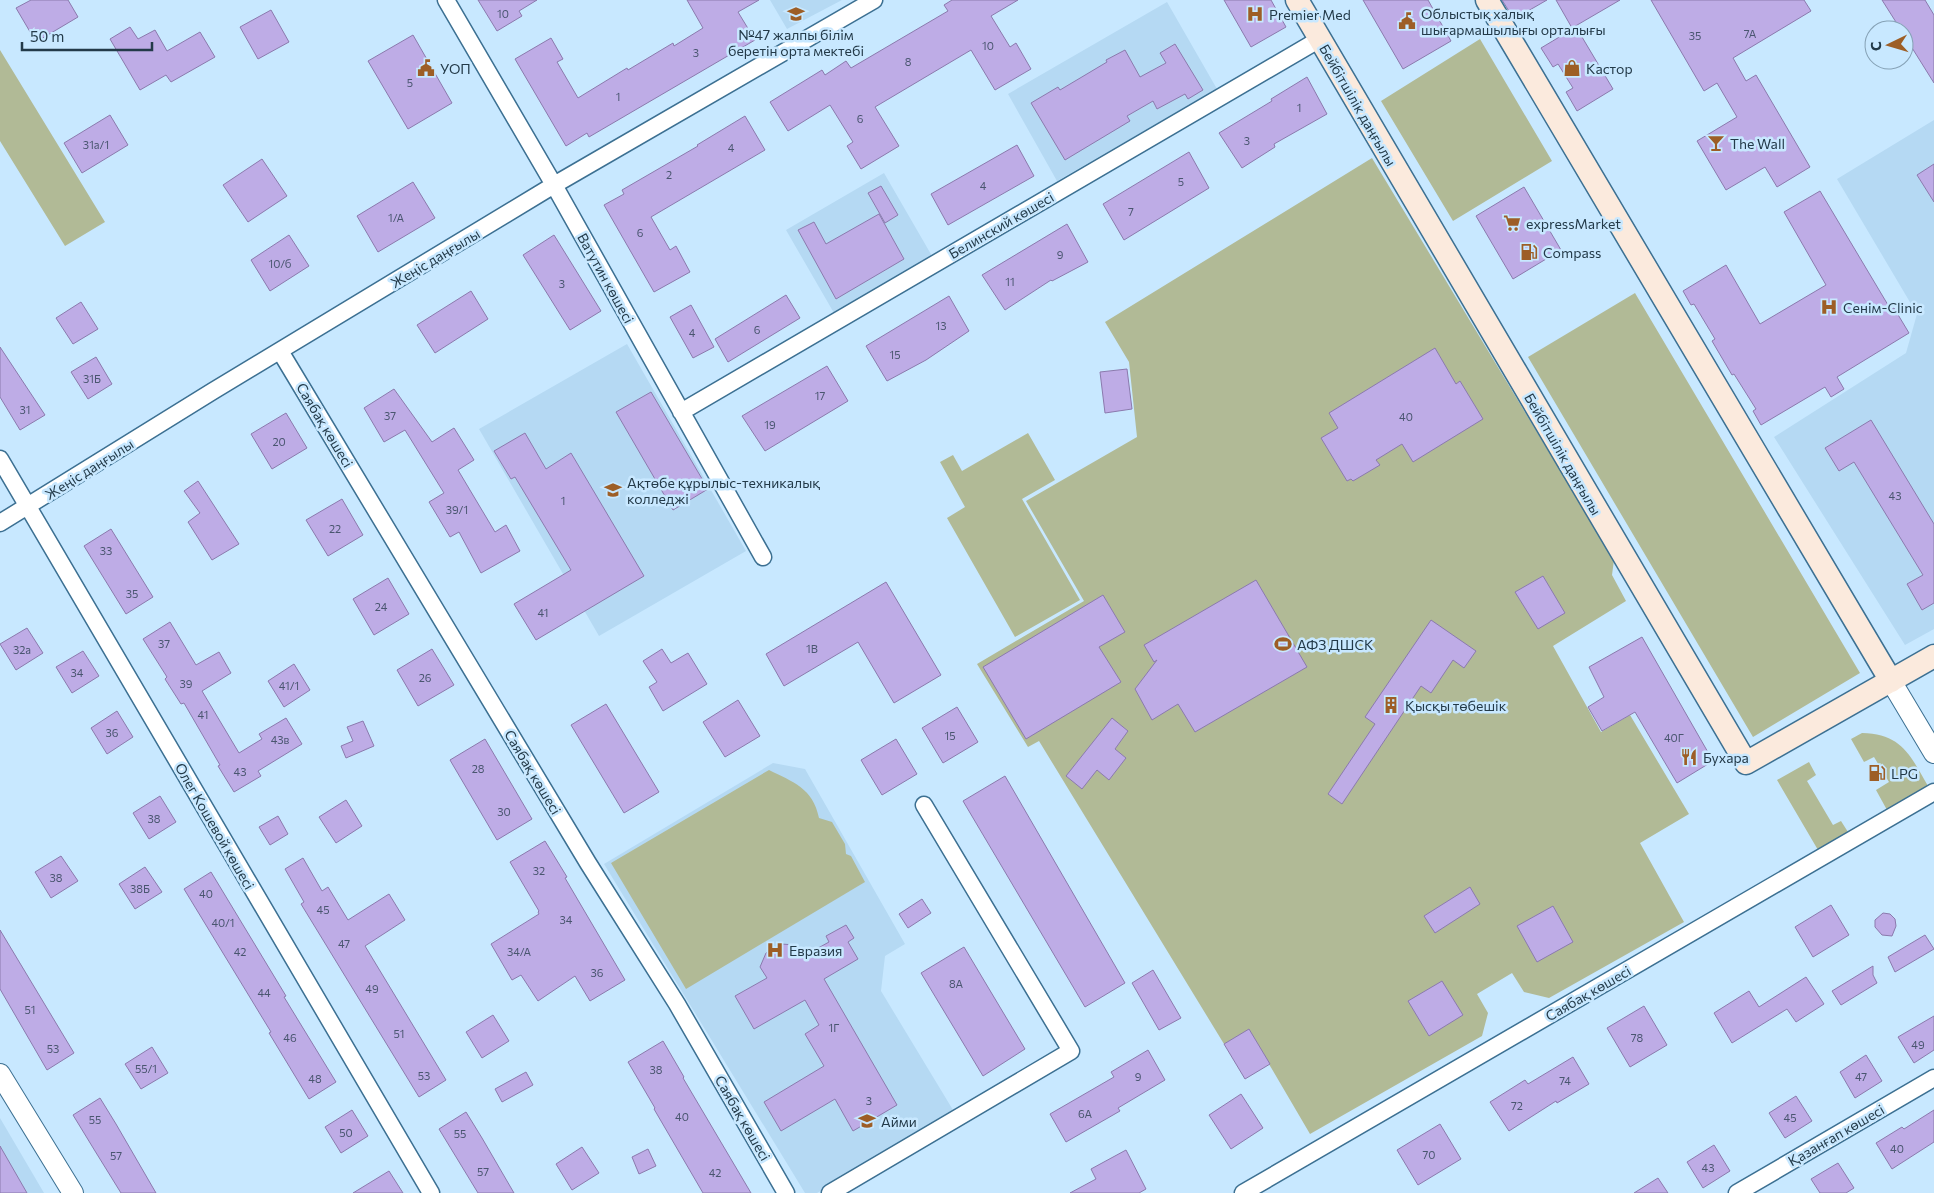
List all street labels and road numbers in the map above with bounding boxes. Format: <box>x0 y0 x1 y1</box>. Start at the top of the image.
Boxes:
street label: Бейбітшілік даңғылы <box>1316 41 1400 169</box>
street label: Белинский көшесі <box>945 188 1057 262</box>
street label: Жеңіс даңғылы <box>387 225 483 291</box>
street label: Ватутин көшесі <box>574 230 638 326</box>
street label: Саябақ көшесі <box>293 380 357 470</box>
street label: Бейбітшілік даңғылы <box>1521 390 1605 518</box>
street label: Жеңіс даңғылы <box>42 435 136 503</box>
street label: Саябақ көшесі <box>501 727 565 817</box>
street label: Олег Кошевой көшесі <box>172 760 258 892</box>
street label: Саябақ көшесі <box>1542 962 1634 1024</box>
street label: Саябақ көшесі <box>712 1072 774 1164</box>
street label: Қазанғап көшесі <box>1785 1101 1887 1169</box>

